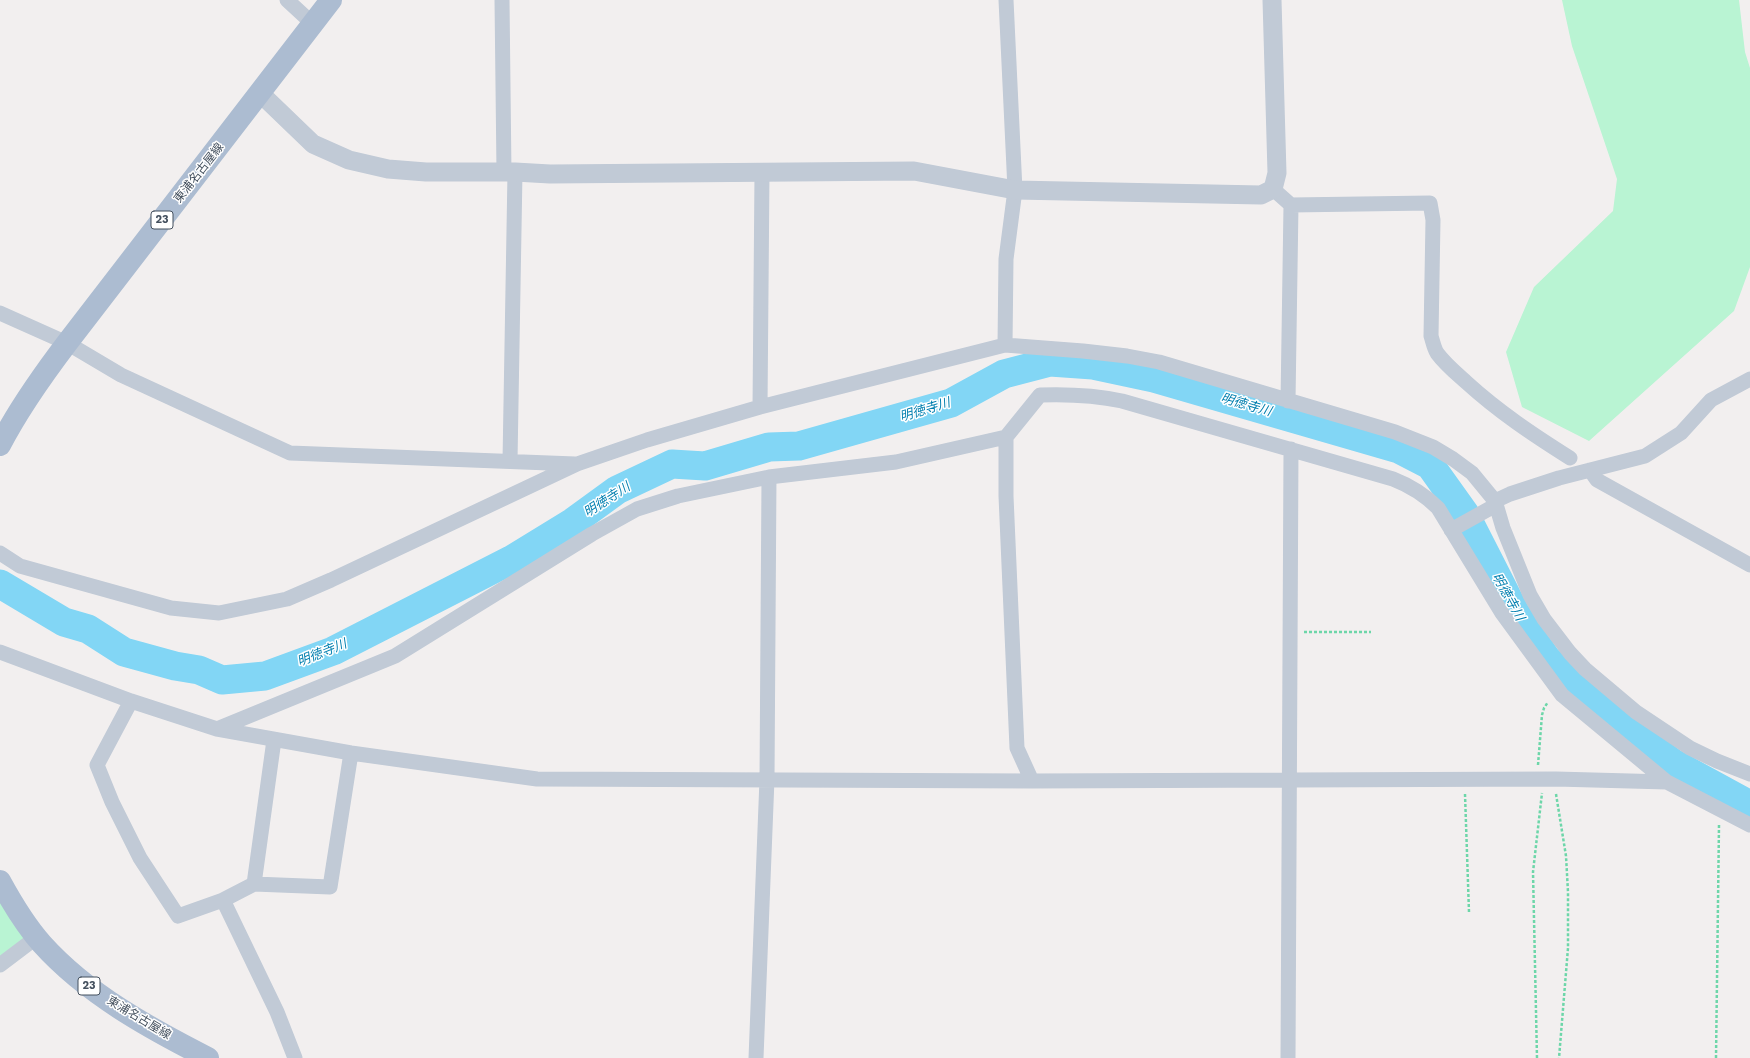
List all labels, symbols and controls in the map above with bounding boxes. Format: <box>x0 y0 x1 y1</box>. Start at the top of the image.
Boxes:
street label: 東浦名古屋線 <box>171 140 227 206</box>
road number: 23 <box>151 211 173 229</box>
water label: 明徳寺川 <box>1219 390 1273 420</box>
water label: 明徳寺川 <box>898 395 952 425</box>
water label: 明徳寺川 <box>581 479 633 521</box>
water label: 明徳寺川 <box>1489 570 1527 624</box>
water label: 明徳寺川 <box>295 636 349 670</box>
road number: 23 <box>78 977 100 995</box>
street label: 東浦名古屋線 <box>104 993 174 1043</box>

